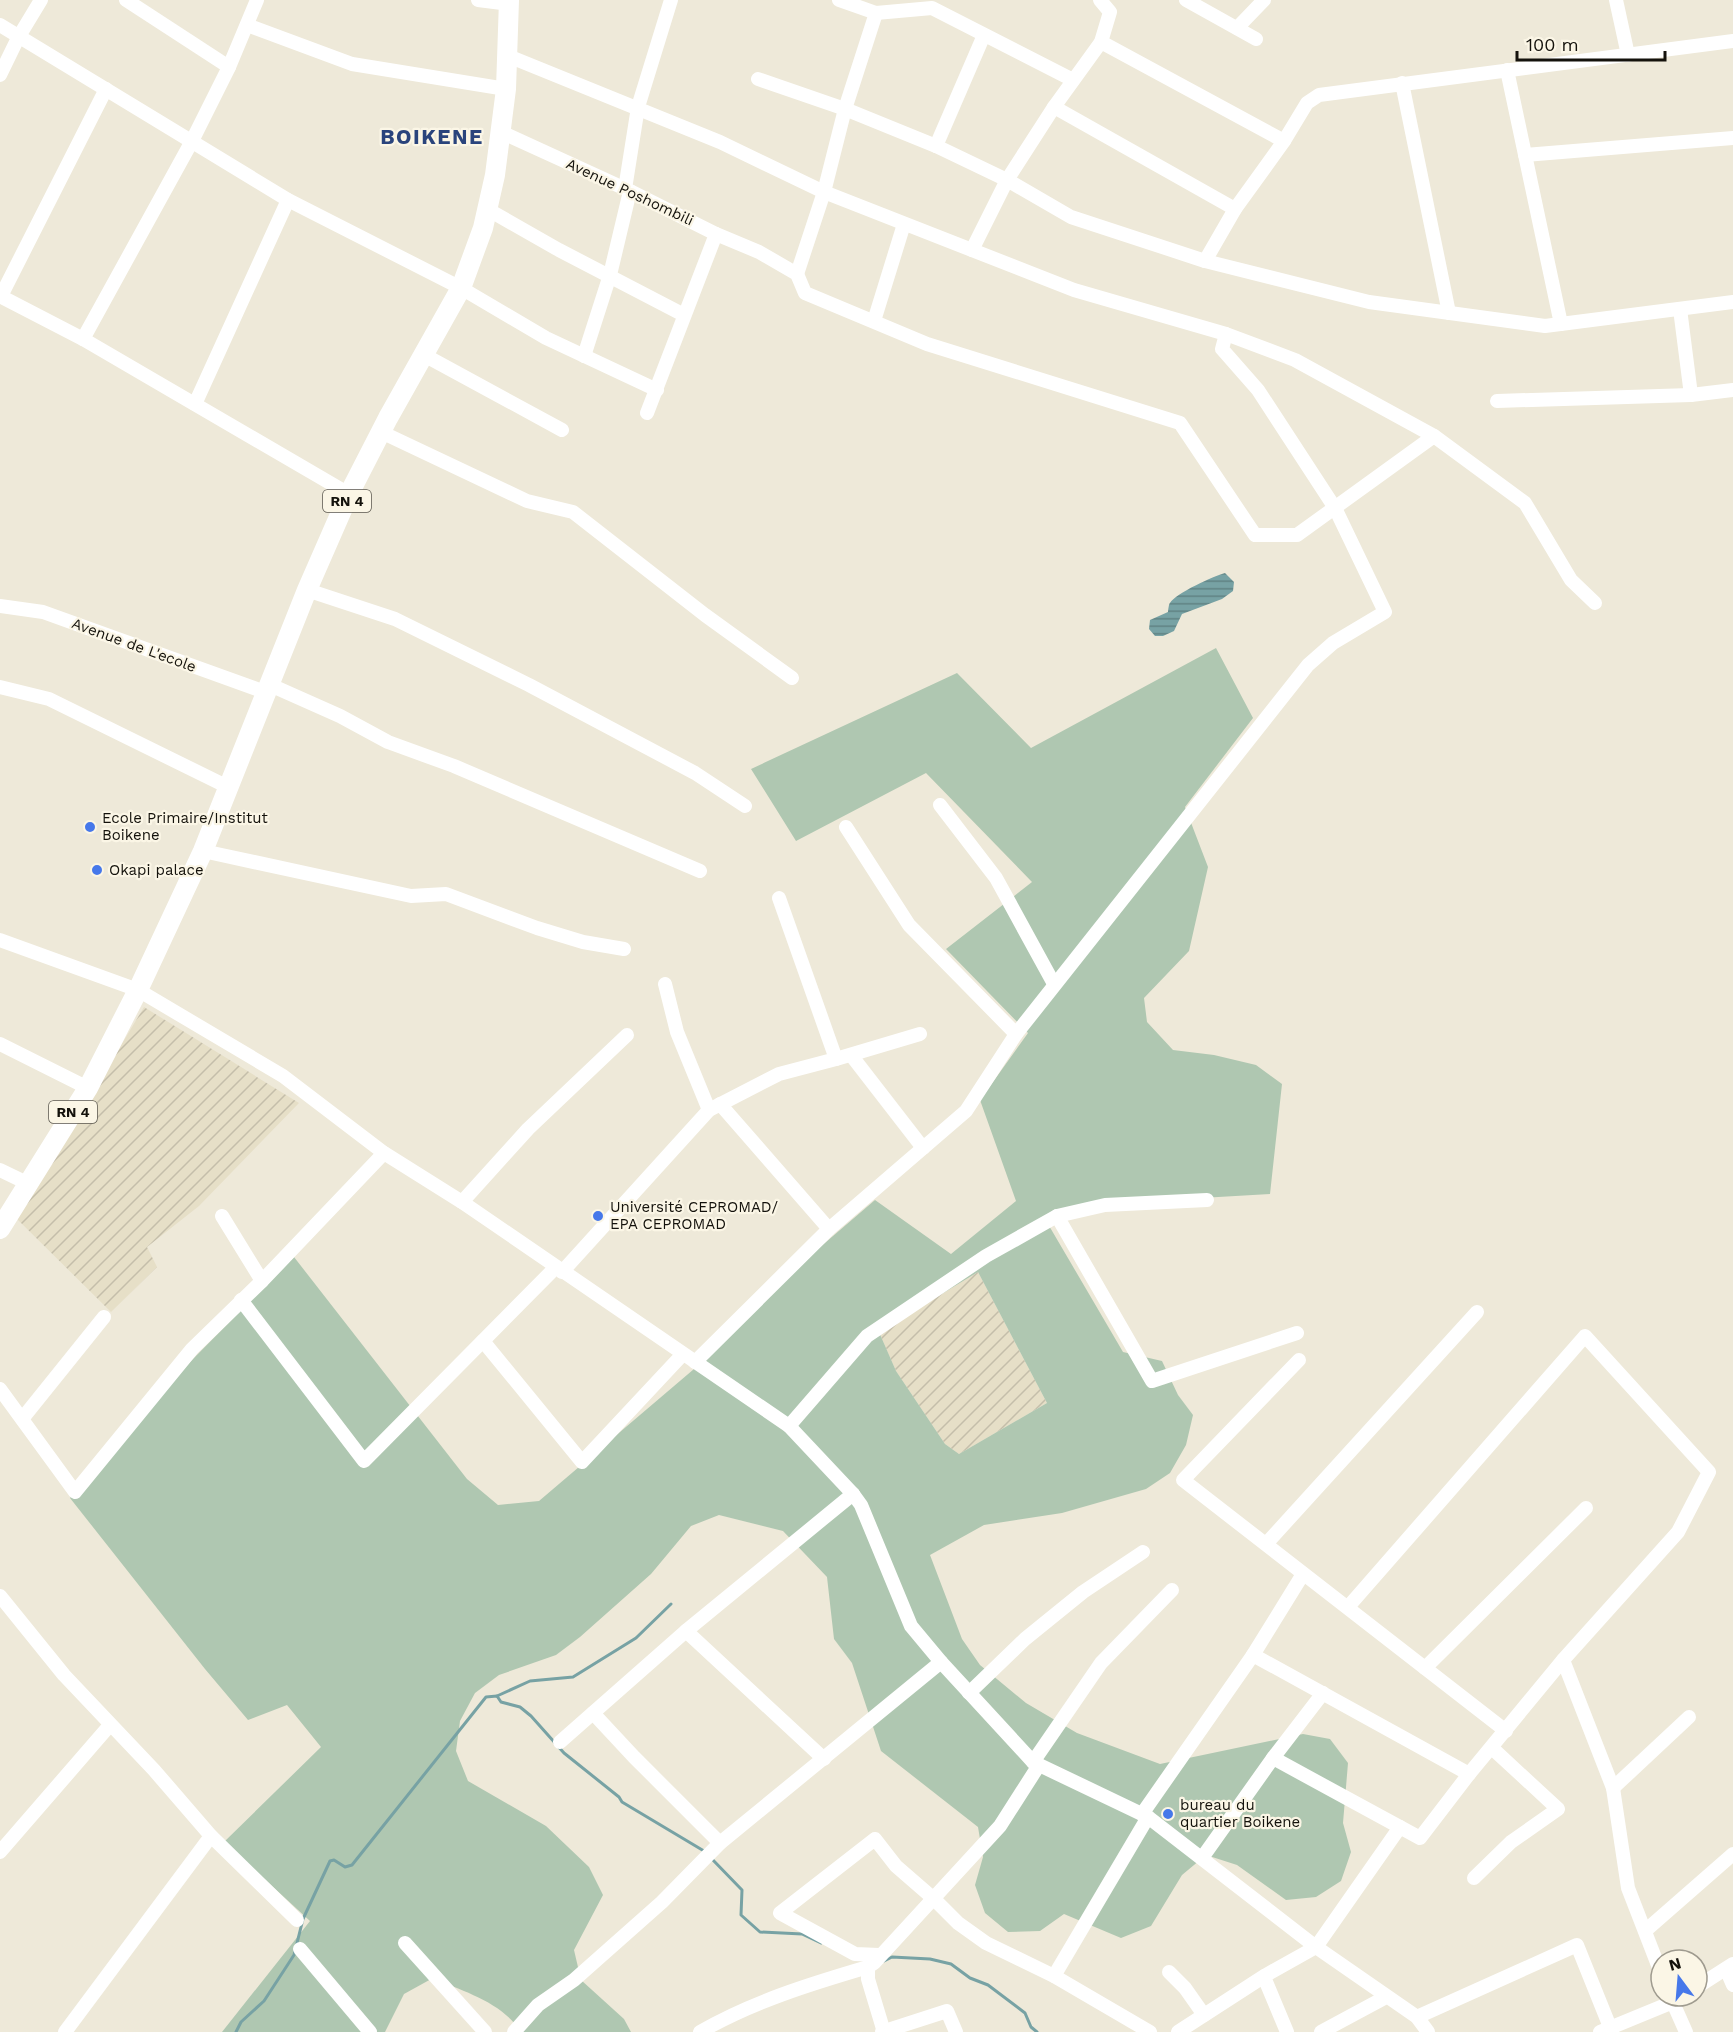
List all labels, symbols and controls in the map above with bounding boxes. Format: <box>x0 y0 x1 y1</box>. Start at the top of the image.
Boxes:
scale bar <box>1517 24 1666 62</box>
text: 100 m <box>1526 34 1579 55</box>
district label: BOIKENE <box>380 124 484 149</box>
street label: Avenue Poshombili <box>563 155 697 229</box>
road number: RN 4 <box>323 490 371 512</box>
street label: Avenue de L'ecole <box>69 614 199 676</box>
place label: Ecole Primaire/Institut Boikene <box>102 809 269 844</box>
marker: Ecole Primaire/Institut Boikene <box>83 820 97 834</box>
place label: Okapi palace <box>109 861 204 879</box>
marker: Okapi palace <box>90 863 104 877</box>
road number: RN 4 <box>49 1101 97 1123</box>
place label: Université CEPROMAD/ EPA CEPROMAD <box>610 1198 778 1233</box>
marker: Université CEPROMAD/ EPA CEPROMAD <box>591 1209 605 1223</box>
place label: bureau du quartier Boikene <box>1180 1796 1300 1831</box>
marker: bureau du quartier Boikene <box>1161 1807 1175 1821</box>
north arrow <box>1649 1948 1709 2008</box>
text: N <box>1667 1953 1683 1975</box>

